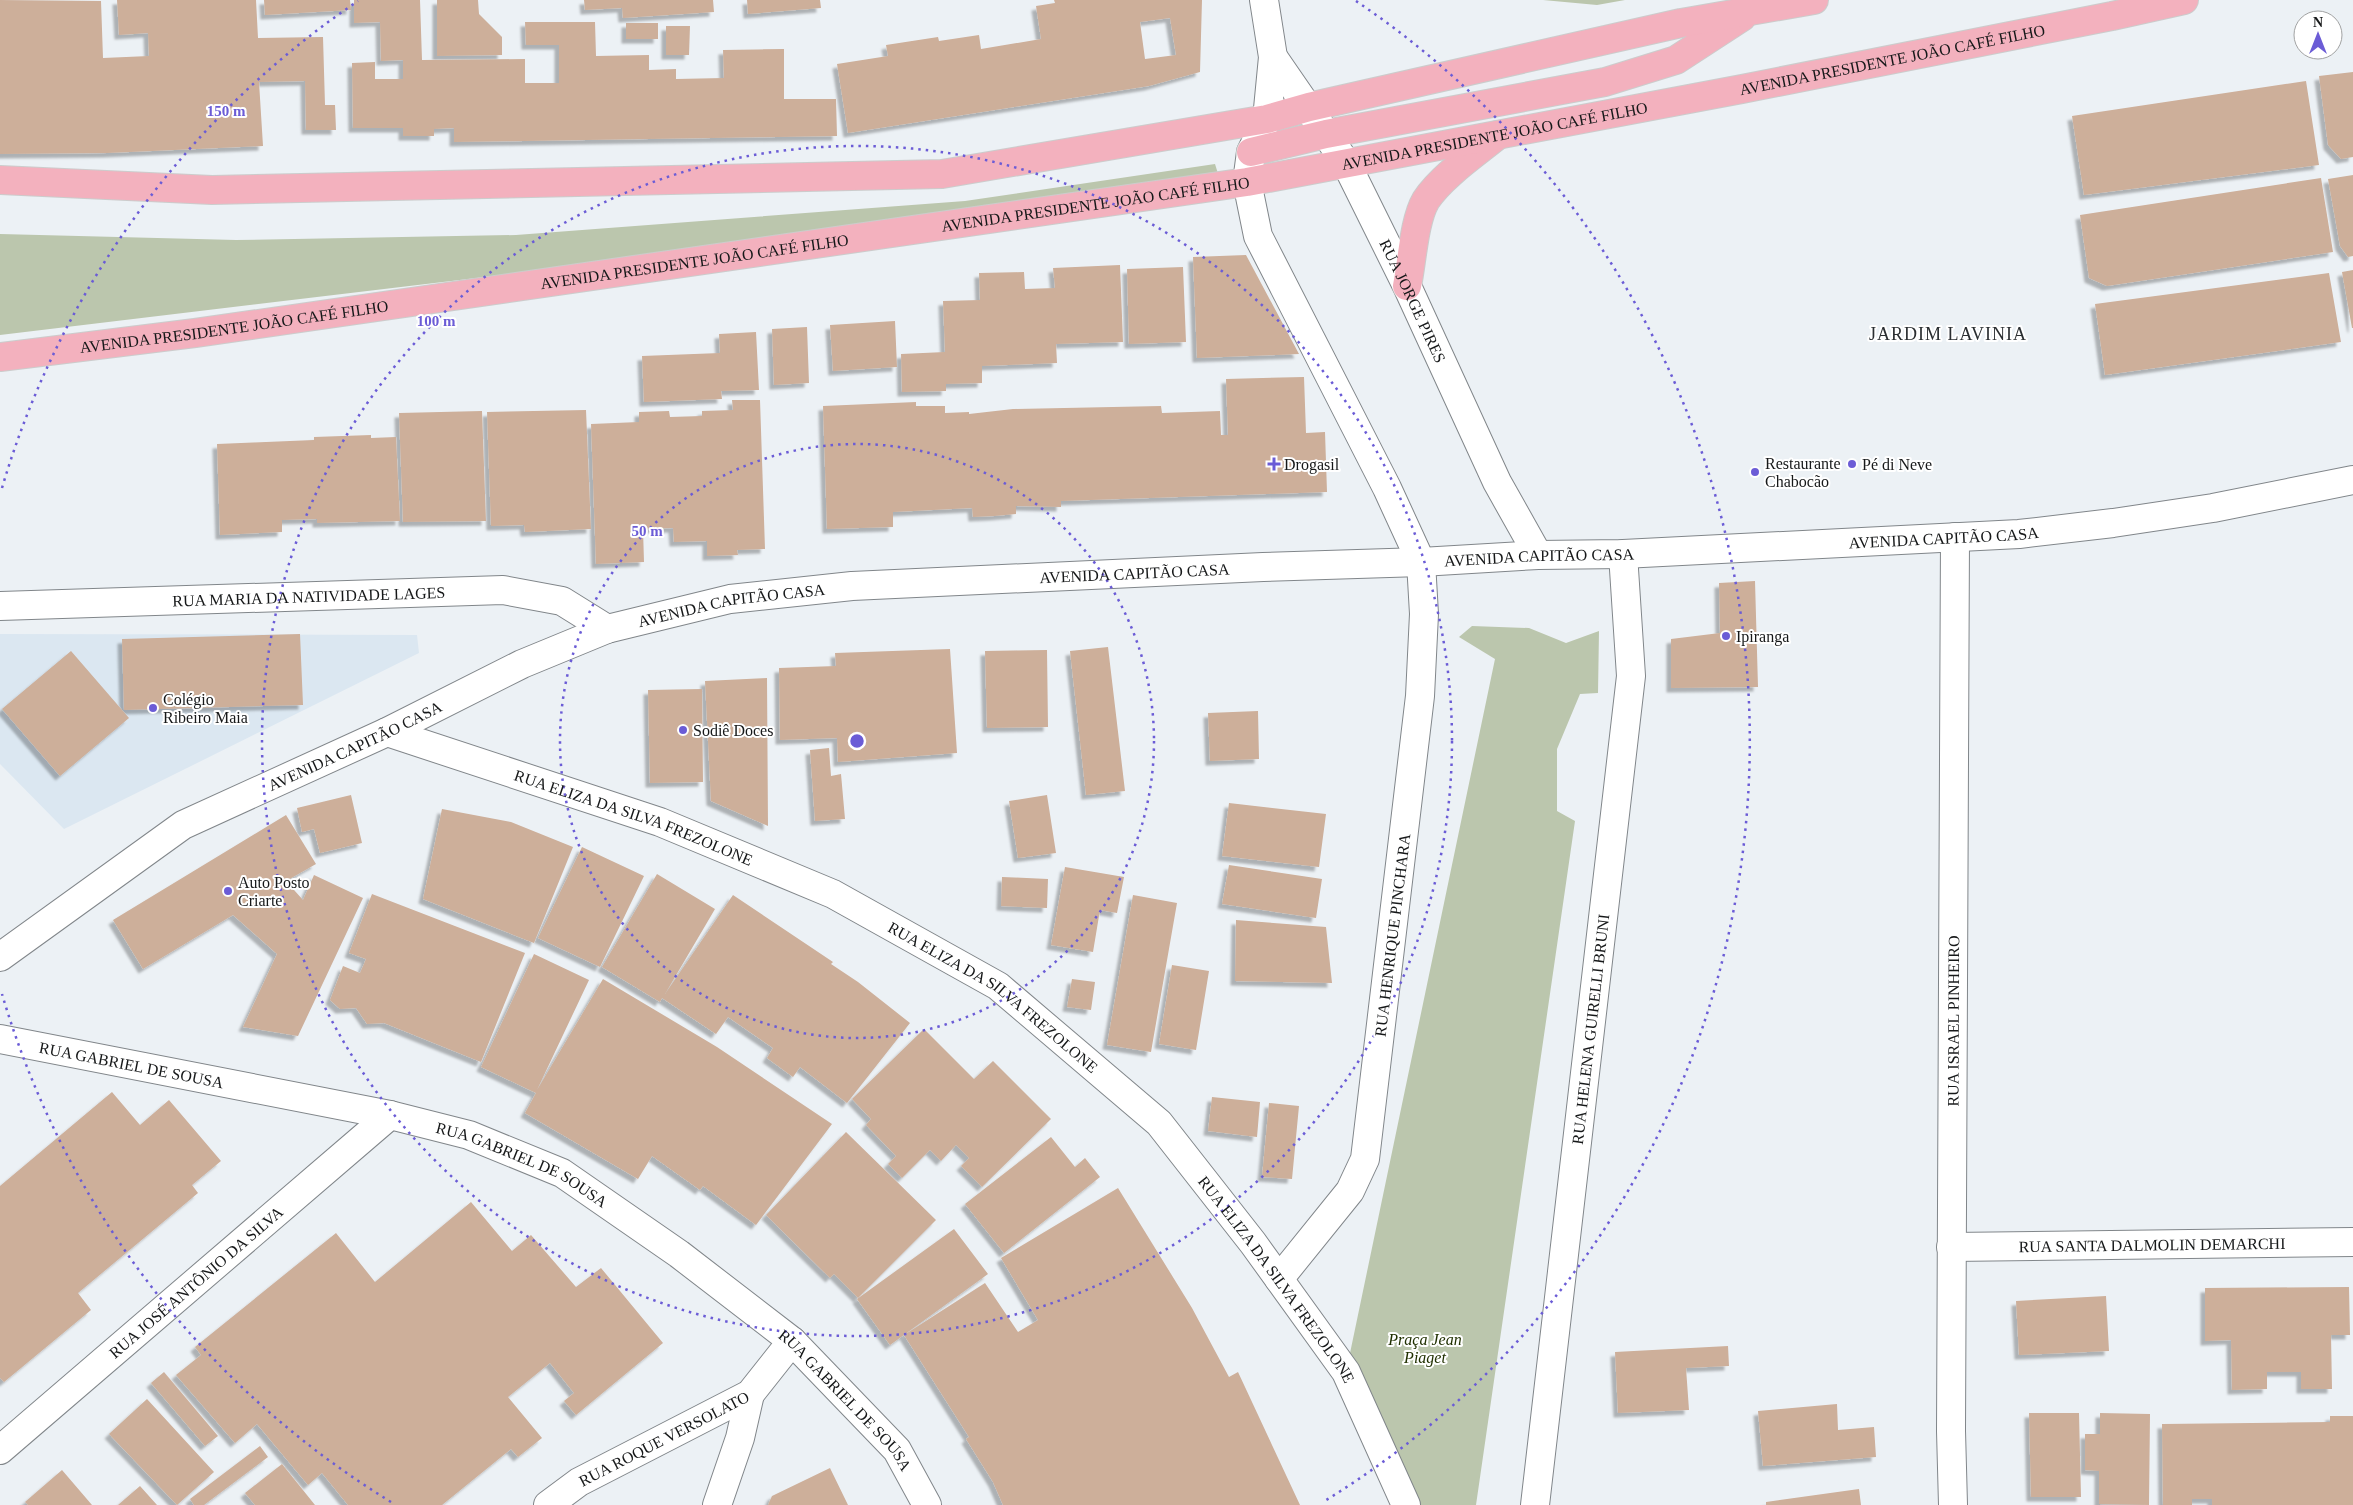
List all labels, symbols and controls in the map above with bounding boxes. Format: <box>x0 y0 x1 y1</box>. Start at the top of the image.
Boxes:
north arrow <box>2293 10 2343 60</box>
text: N <box>2313 15 2323 30</box>
street label: AVENIDA PRESIDENTE JOÃO CAFÉ FILHO <box>1738 21 2046 98</box>
street label: AVENIDA PRESIDENTE JOÃO CAFÉ FILHO <box>1340 99 1649 173</box>
text: 150 m <box>207 103 246 119</box>
street label: AVENIDA PRESIDENTE JOÃO CAFÉ FILHO <box>940 174 1251 235</box>
street label: AVENIDA PRESIDENTE JOÃO CAFÉ FILHO <box>539 231 850 292</box>
street label: RUA JORGE PIRES <box>1376 237 1449 365</box>
street label: AVENIDA PRESIDENTE JOÃO CAFÉ FILHO <box>79 297 389 356</box>
text: 100 m <box>417 313 456 329</box>
district label: JARDIM LAVINIA <box>1869 324 2027 344</box>
place label: Restaurante Chabocão <box>1765 455 1841 490</box>
place label: Drogasil <box>1284 456 1340 474</box>
place label: Pé di Neve <box>1862 456 1932 473</box>
marker: Drogasil <box>1268 458 1280 470</box>
marker: Pé di Neve <box>1846 458 1858 470</box>
marker: Restaurante Chabocão <box>1749 466 1761 478</box>
text: 50 m <box>631 523 663 539</box>
street label: AVENIDA CAPITÃO CASA <box>1848 524 2040 552</box>
street label: AVENIDA CAPITÃO CASA <box>1444 545 1635 570</box>
street label: AVENIDA CAPITÃO CASA <box>1039 561 1230 586</box>
street label: AVENIDA CAPITÃO CASA <box>636 581 826 630</box>
street label: RUA MARIA DA NATIVIDADE LAGES <box>172 584 446 610</box>
place label: Ipiranga <box>1736 628 1789 646</box>
marker: Ipiranga <box>1720 630 1732 642</box>
place label: Colégio Ribeiro Maia <box>163 691 248 726</box>
street label: AVENIDA CAPITÃO CASA <box>266 698 445 794</box>
marker: Colégio Ribeiro Maia <box>147 702 159 714</box>
place label: Sodiê Doces <box>693 722 773 739</box>
marker: Sodiê Doces <box>677 724 689 736</box>
centre of rings <box>848 732 866 750</box>
street label: RUA ELIZA DA SILVA FREZOLONE <box>512 767 755 869</box>
street label: RUA HENRIQUE PINCHARA <box>1372 832 1413 1038</box>
place label: Auto Posto Criarte <box>238 874 310 909</box>
marker: Auto Posto Criarte <box>222 885 234 897</box>
street label: RUA HELENA GUIRELLI BRUNI <box>1569 913 1612 1145</box>
street label: RUA ELIZA DA SILVA FREZOLONE <box>885 919 1101 1076</box>
street label: RUA ISRAEL PINHEIRO <box>1944 935 1962 1107</box>
street label: RUA GABRIEL DE SOUSA <box>38 1039 226 1091</box>
street label: RUA GABRIEL DE SOUSA <box>434 1119 611 1211</box>
street label: RUA ELIZA DA SILVA FREZOLONE <box>1195 1173 1358 1385</box>
street label: RUA JOSÉ ANTÔNIO DA SILVA <box>106 1203 287 1361</box>
street label: RUA SANTA DALMOLIN DEMARCHI <box>2018 1235 2286 1255</box>
street label: RUA GABRIEL DE SOUSA <box>775 1326 915 1474</box>
park label: Praça Jean Piaget <box>1387 1331 1462 1367</box>
street label: RUA ROQUE VERSOLATO <box>576 1388 752 1490</box>

